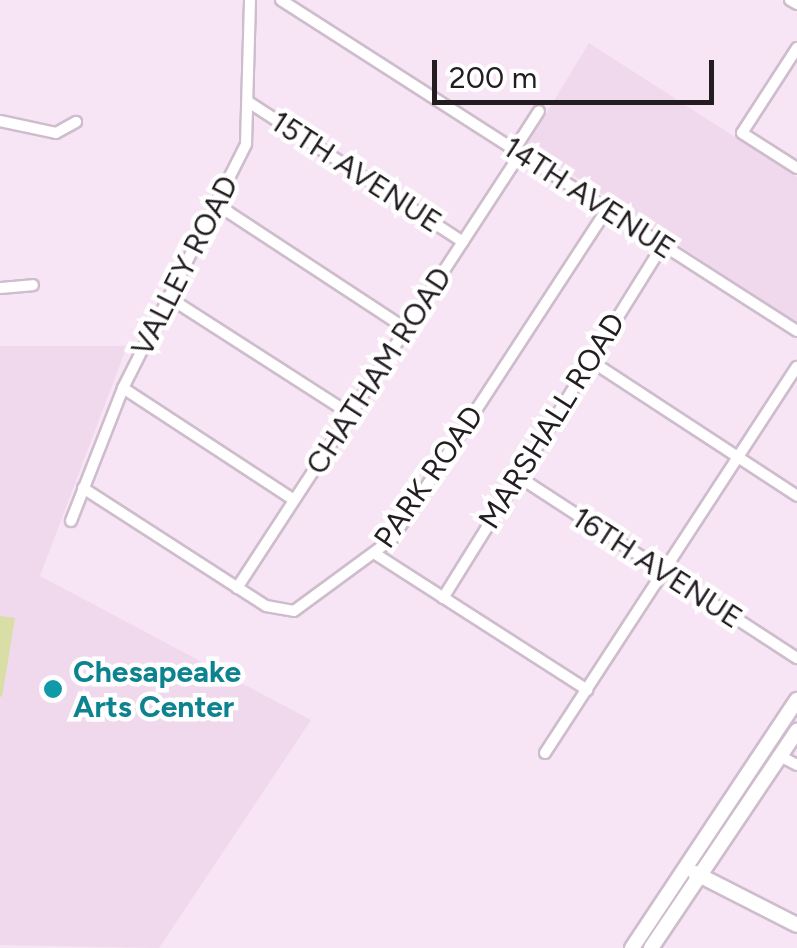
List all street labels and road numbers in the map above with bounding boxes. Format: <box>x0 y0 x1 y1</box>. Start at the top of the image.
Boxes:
street label: 15TH AVENUE <box>264 104 448 240</box>
street label: 14TH AVENUE <box>496 129 682 267</box>
street label: VALLEY ROAD <box>124 170 246 362</box>
street label: CHATHAM ROAD <box>299 261 459 481</box>
street label: MARSHALL ROAD <box>471 307 633 535</box>
street label: PARK ROAD <box>367 399 491 555</box>
street label: 16TH AVENUE <box>565 500 749 636</box>

